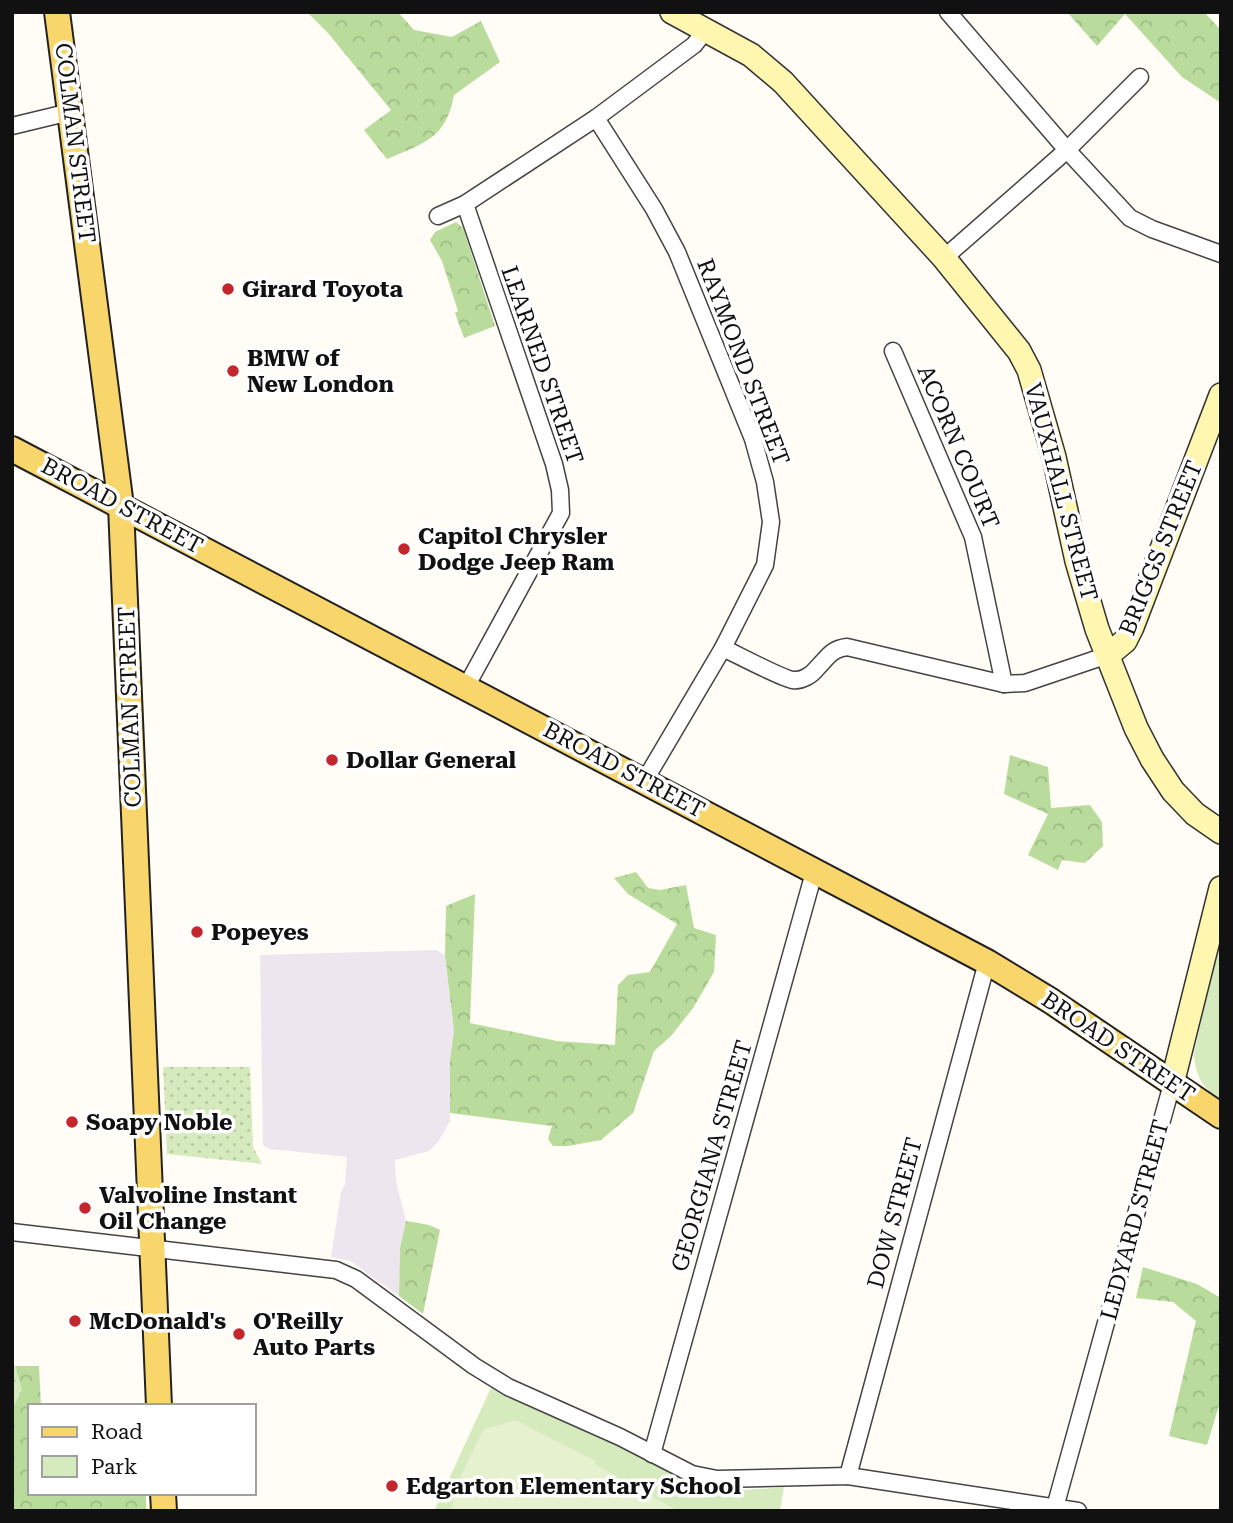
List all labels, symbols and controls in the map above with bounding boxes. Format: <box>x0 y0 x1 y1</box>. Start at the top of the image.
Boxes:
street label: COLMAN STREET <box>49 41 101 245</box>
street label: RAYMOND STREET <box>691 255 795 469</box>
street label: LEARNED STREET <box>495 262 589 468</box>
place label: Girard Toyota <box>242 276 403 303</box>
marker: Girard Toyota <box>220 281 236 297</box>
place label: BMW of New London <box>247 345 394 398</box>
street label: ACORN COURT <box>911 361 1005 533</box>
marker: BMW of New London <box>225 363 241 379</box>
street label: VAUXHALL STREET <box>1019 380 1103 604</box>
street label: BROAD STREET <box>37 452 207 560</box>
street label: BRIGGS STREET <box>1114 457 1208 639</box>
place label: Capitol Chrysler Dodge Jeep Ram <box>418 523 615 576</box>
marker: Capitol Chrysler Dodge Jeep Ram <box>396 541 412 557</box>
street label: COLMAN STREET <box>113 606 147 808</box>
street label: BROAD STREET <box>539 716 709 824</box>
place label: Dollar General <box>346 747 517 774</box>
marker: Dollar General <box>324 752 340 768</box>
place label: Popeyes <box>211 919 309 946</box>
marker: Popeyes <box>189 924 205 940</box>
street label: BROAD STREET <box>1036 986 1200 1108</box>
street label: GEORGIANA STREET <box>666 1037 758 1275</box>
place label: Soapy Noble <box>86 1109 233 1136</box>
marker: Soapy Noble <box>64 1114 80 1130</box>
street label: LEDYARD STREET <box>1095 1117 1175 1323</box>
street label: DOW STREET <box>862 1135 928 1291</box>
place label: Valvoline Instant Oil Change <box>99 1182 297 1235</box>
marker: Valvoline Instant Oil Change <box>77 1200 93 1216</box>
place label: McDonald's <box>89 1308 226 1335</box>
place label: O'Reilly Auto Parts <box>253 1308 375 1361</box>
marker: McDonald's <box>67 1313 83 1329</box>
marker: O'Reilly Auto Parts <box>231 1326 247 1342</box>
legend <box>28 1404 256 1495</box>
text: Road <box>91 1420 143 1444</box>
text: Park <box>91 1455 137 1479</box>
place label: Edgarton Elementary School <box>406 1473 741 1500</box>
marker: Edgarton Elementary School <box>384 1478 400 1494</box>

